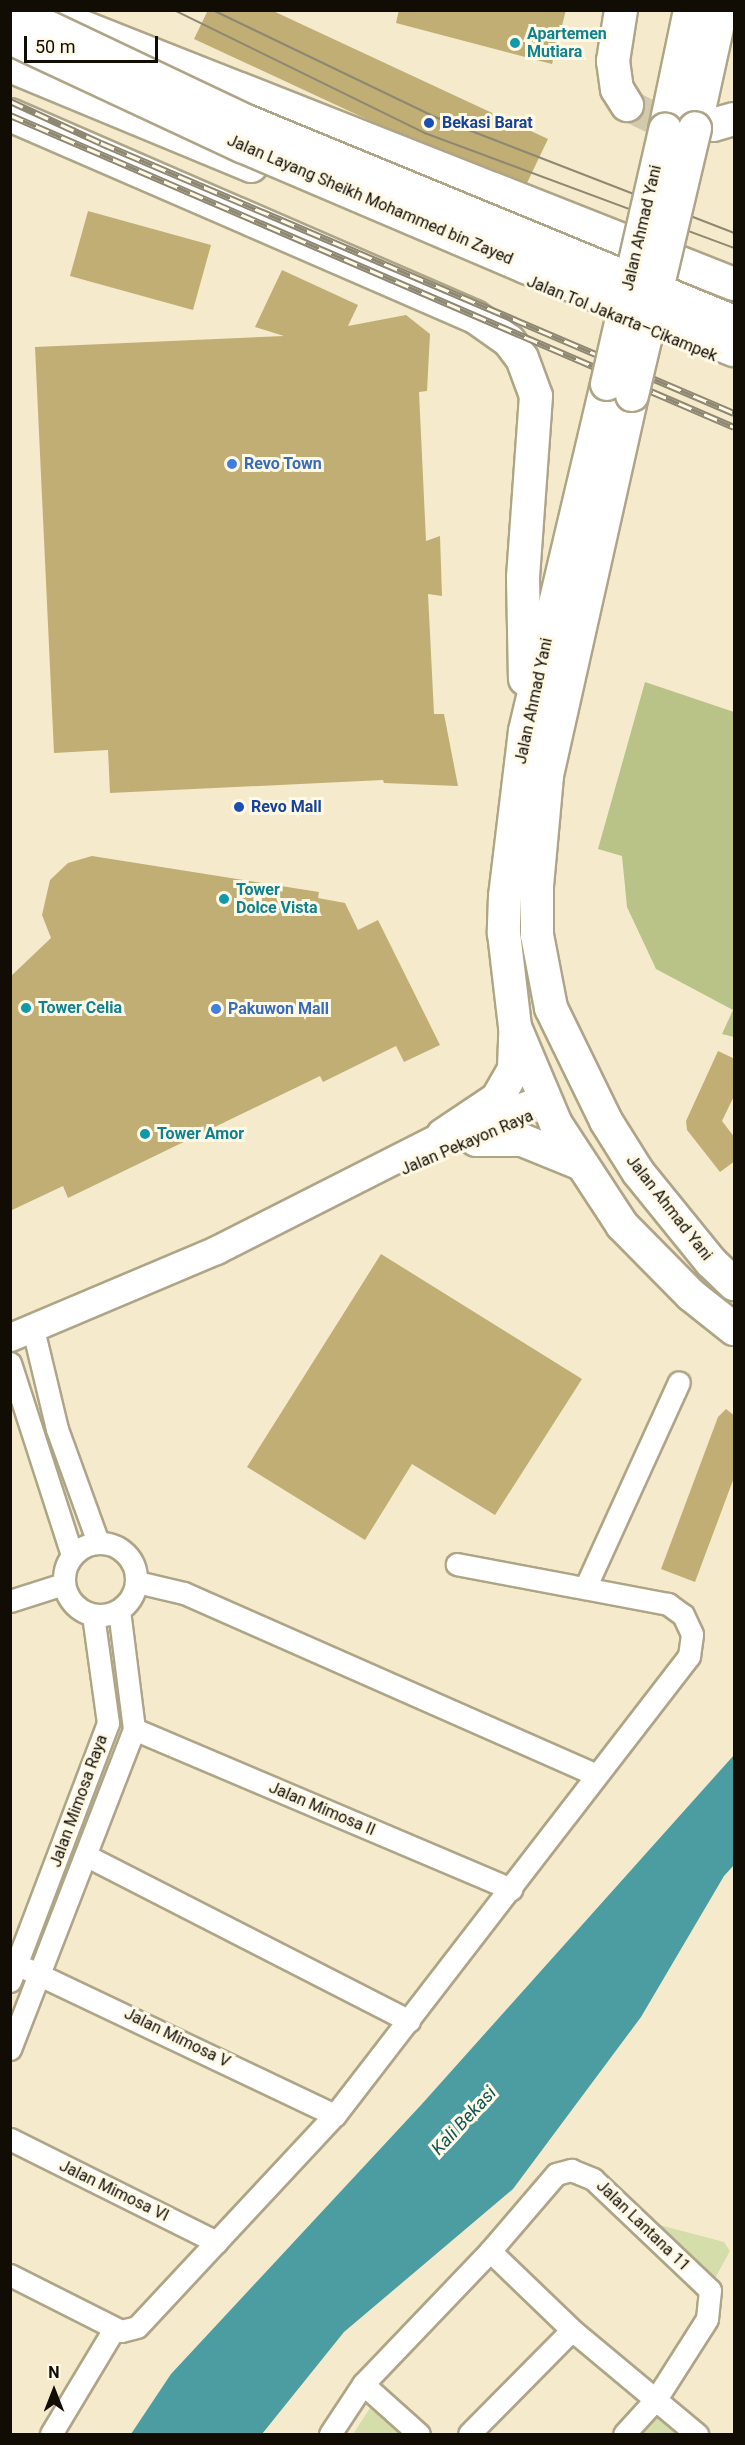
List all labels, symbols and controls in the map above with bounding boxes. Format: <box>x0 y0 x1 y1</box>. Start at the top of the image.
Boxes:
scale bar <box>27 24 160 62</box>
place label: Apartemen Mutiara <box>527 24 607 62</box>
text: 50 m <box>35 36 75 57</box>
marker: Apartemen Mutiara <box>508 36 522 50</box>
place label: Bekasi Barat <box>442 113 533 133</box>
marker: Bekasi Barat <box>420 114 438 132</box>
street label: Jalan Layang Sheikh Mohammed bin Zayed <box>224 131 516 269</box>
street label: Jalan Ahmad Yani <box>618 163 666 293</box>
street label: Jalan Tol Jakarta–Cikampek <box>524 272 720 366</box>
place label: Revo Town <box>244 454 322 474</box>
marker: Revo Town <box>225 457 239 471</box>
street label: Jalan Ahmad Yani <box>511 636 557 766</box>
place label: Revo Mall <box>251 797 322 817</box>
marker: Revo Mall <box>232 800 246 814</box>
place label: Tower Dolce Vista <box>236 880 318 918</box>
marker: Tower Dolce Vista <box>217 892 231 906</box>
place label: Tower Celia <box>38 998 122 1018</box>
place label: Pakuwon Mall <box>228 999 329 1019</box>
marker: Tower Celia <box>19 1001 33 1015</box>
marker: Pakuwon Mall <box>209 1002 223 1016</box>
street label: Jalan Pekayon Raya <box>398 1106 536 1180</box>
place label: Tower Amor <box>157 1124 244 1144</box>
marker: Tower Amor <box>138 1127 152 1141</box>
street label: Jalan Ahmad Yani <box>622 1152 716 1264</box>
street label: Jalan Mimosa Raya <box>46 1732 112 1870</box>
street label: Jalan Mimosa II <box>266 1778 378 1840</box>
street label: Jalan Mimosa V <box>121 2004 233 2072</box>
water label: Kali Bekasi <box>427 2083 501 2159</box>
street label: Jalan Mimosa VI <box>56 2156 172 2226</box>
street label: Jalan Lantana 11 <box>592 2177 694 2275</box>
north arrow <box>24 2361 84 2421</box>
text: N <box>48 2363 60 2382</box>

